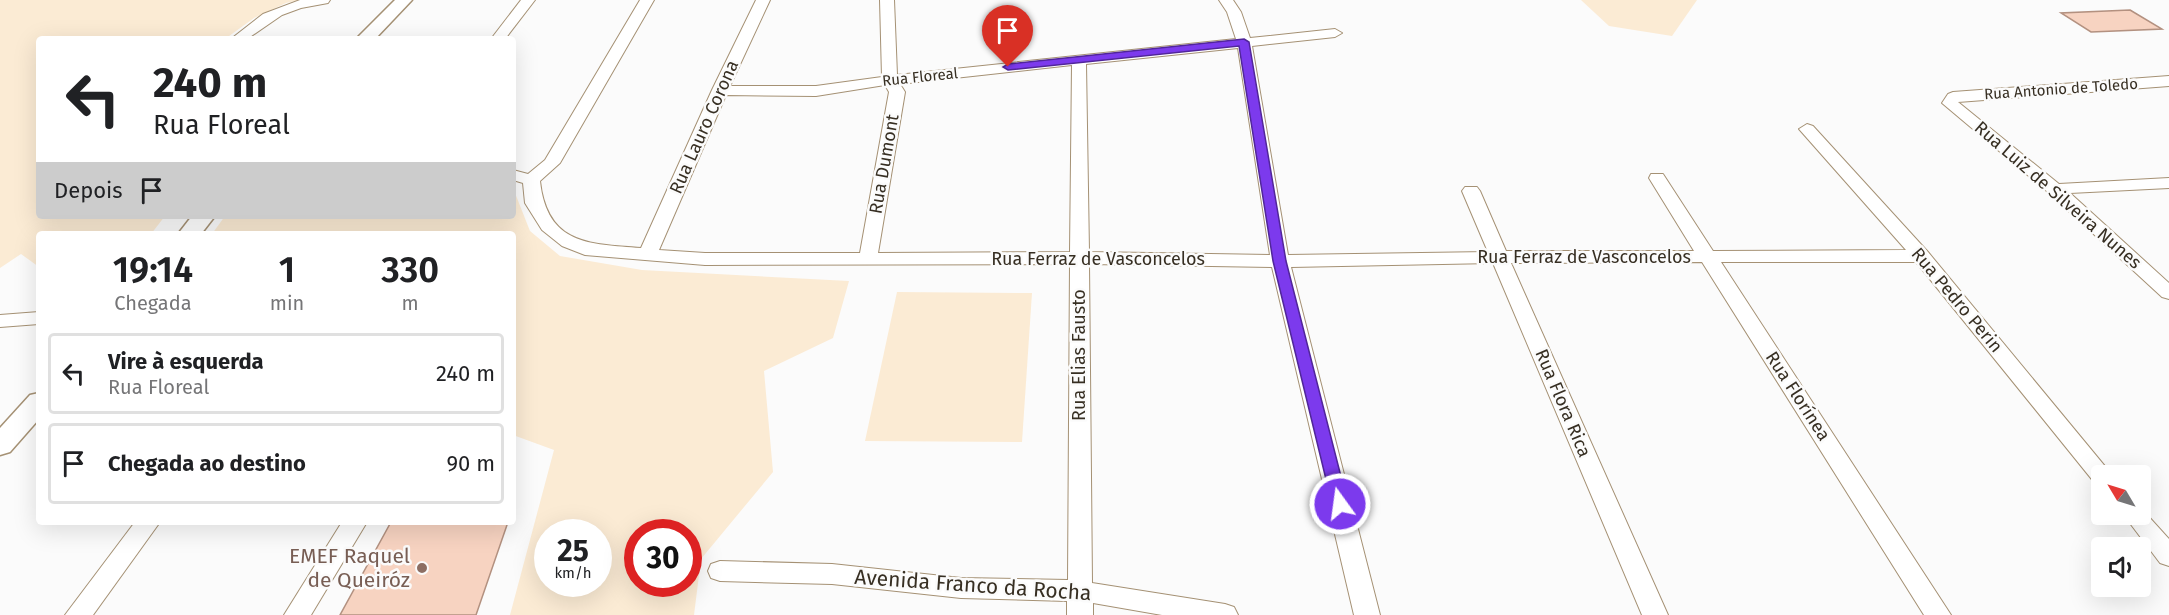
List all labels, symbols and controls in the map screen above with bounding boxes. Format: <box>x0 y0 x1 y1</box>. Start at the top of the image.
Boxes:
pin <box>982 5 1033 67</box>
icon: arrive <box>991 14 1024 47</box>
street label: Rua Lauro Corona <box>665 57 743 197</box>
text: 240 m <box>153 58 267 108</box>
icon: left <box>54 60 132 138</box>
street label: Rua Floreal <box>881 64 959 90</box>
street label: Rua Antonio de Toledo <box>1984 75 2138 103</box>
text: Rua Floreal <box>153 109 290 141</box>
street label: Rua Dumont <box>864 112 904 216</box>
street label: Rua Luiz de Silveira Nunes <box>1970 116 2146 274</box>
icon: arrive <box>135 174 168 207</box>
text: Depois <box>54 177 123 204</box>
street label: Rua Pedro Perin <box>1907 243 2007 357</box>
street label: Rua Ferraz de Vasconcelos <box>1477 246 1691 268</box>
text: 19:14 <box>113 248 193 292</box>
text: 1 <box>279 248 295 292</box>
text: 330 <box>381 248 439 292</box>
street label: Rua Ferraz de Vasconcelos <box>991 248 1205 270</box>
street label: Rua Elias Fausto <box>1068 289 1090 421</box>
text: Chegada <box>114 291 192 315</box>
text: min <box>270 291 304 315</box>
text: m <box>402 291 419 315</box>
street label: Rua Flora Rica <box>1530 346 1596 460</box>
street label: Rua Florínea <box>1761 347 1835 445</box>
text: Vire à esquerda <box>108 348 264 375</box>
icon: left <box>57 357 90 390</box>
text: 240 m <box>436 360 495 387</box>
text: Rua Floreal <box>108 375 209 399</box>
icon: arrive <box>57 447 90 480</box>
text: Chegada ao destino <box>108 450 306 477</box>
text: 90 m <box>446 450 495 477</box>
north arrow <box>2091 465 2151 525</box>
map controls <box>2091 465 2151 597</box>
position arrow <box>1308 472 1372 536</box>
speed limit sign: 30 <box>624 519 702 597</box>
text: 25 <box>557 533 589 569</box>
button: sound <box>2091 537 2151 597</box>
place label: EMEF Raquel de Queiróz <box>289 543 410 593</box>
marker: EMEF Raquel de Queiróz <box>415 561 429 575</box>
text: km/h <box>554 564 592 582</box>
street label: Avenida Franco da Rocha <box>854 564 1092 606</box>

